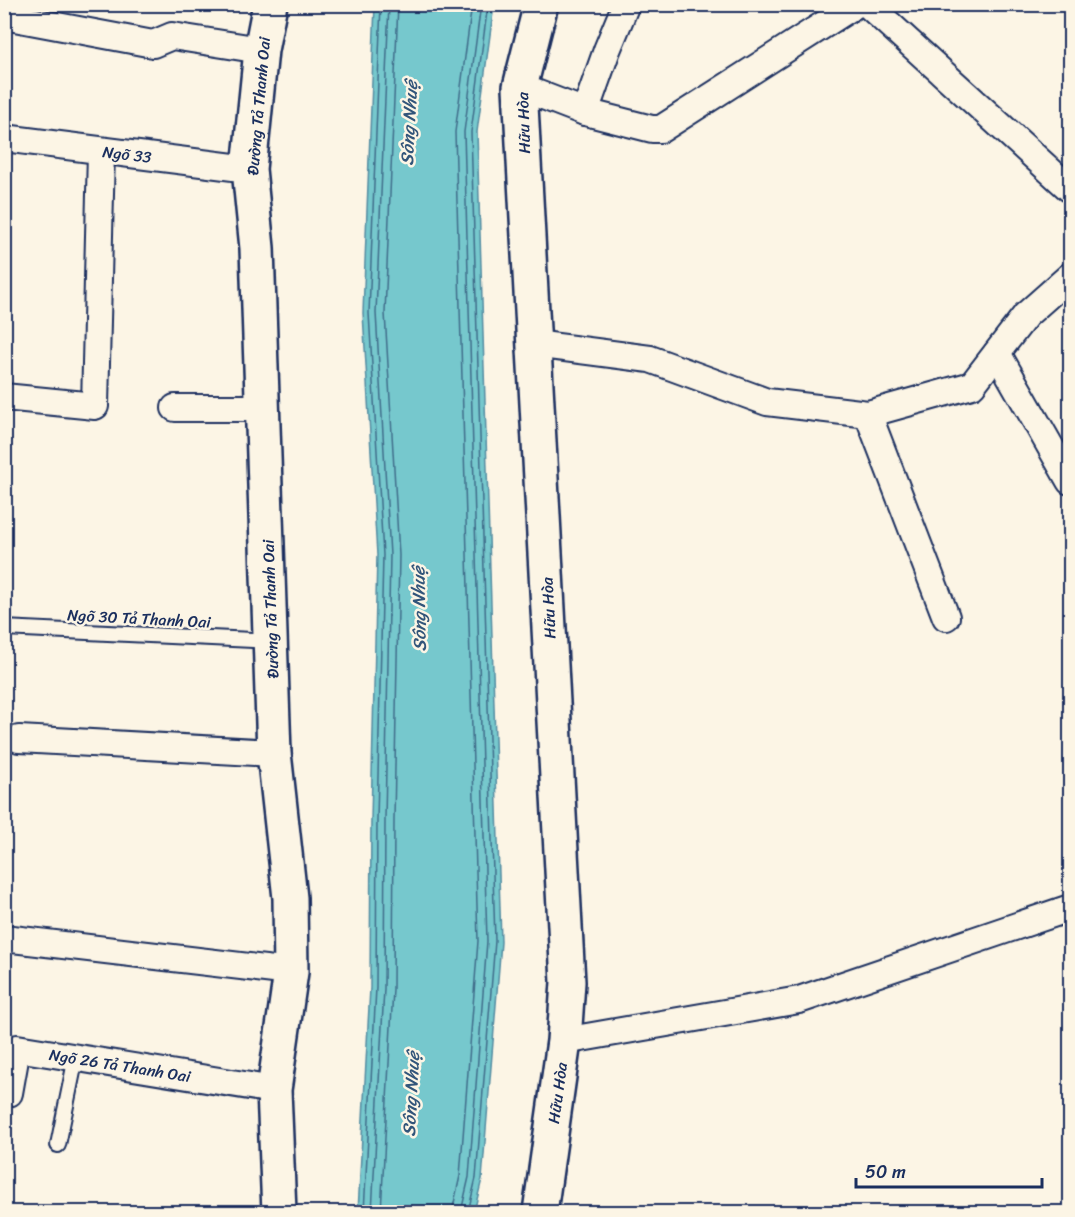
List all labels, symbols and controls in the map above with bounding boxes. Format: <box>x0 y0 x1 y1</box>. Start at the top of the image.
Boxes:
street label: Đường Tả Thanh Oai <box>238 35 279 176</box>
water label: Sông Nhuệ <box>391 77 427 166</box>
street label: Hữu Hòa <box>508 91 539 154</box>
street label: Ngõ 33 <box>101 137 153 172</box>
street label: Đường Tả Thanh Oai <box>254 539 287 679</box>
water label: Sông Nhuệ <box>402 564 436 652</box>
street label: Hữu Hòa <box>532 576 565 639</box>
street label: Ngõ 30 Tả Thanh Oai <box>67 600 212 637</box>
street label: Ngõ 26 Tả Thanh Oai <box>47 1040 193 1091</box>
water label: Sông Nhuệ <box>393 1048 429 1137</box>
street label: Hữu Hòa <box>539 1060 576 1126</box>
scale bar <box>856 1151 1042 1189</box>
text: 50 m <box>865 1156 906 1188</box>

